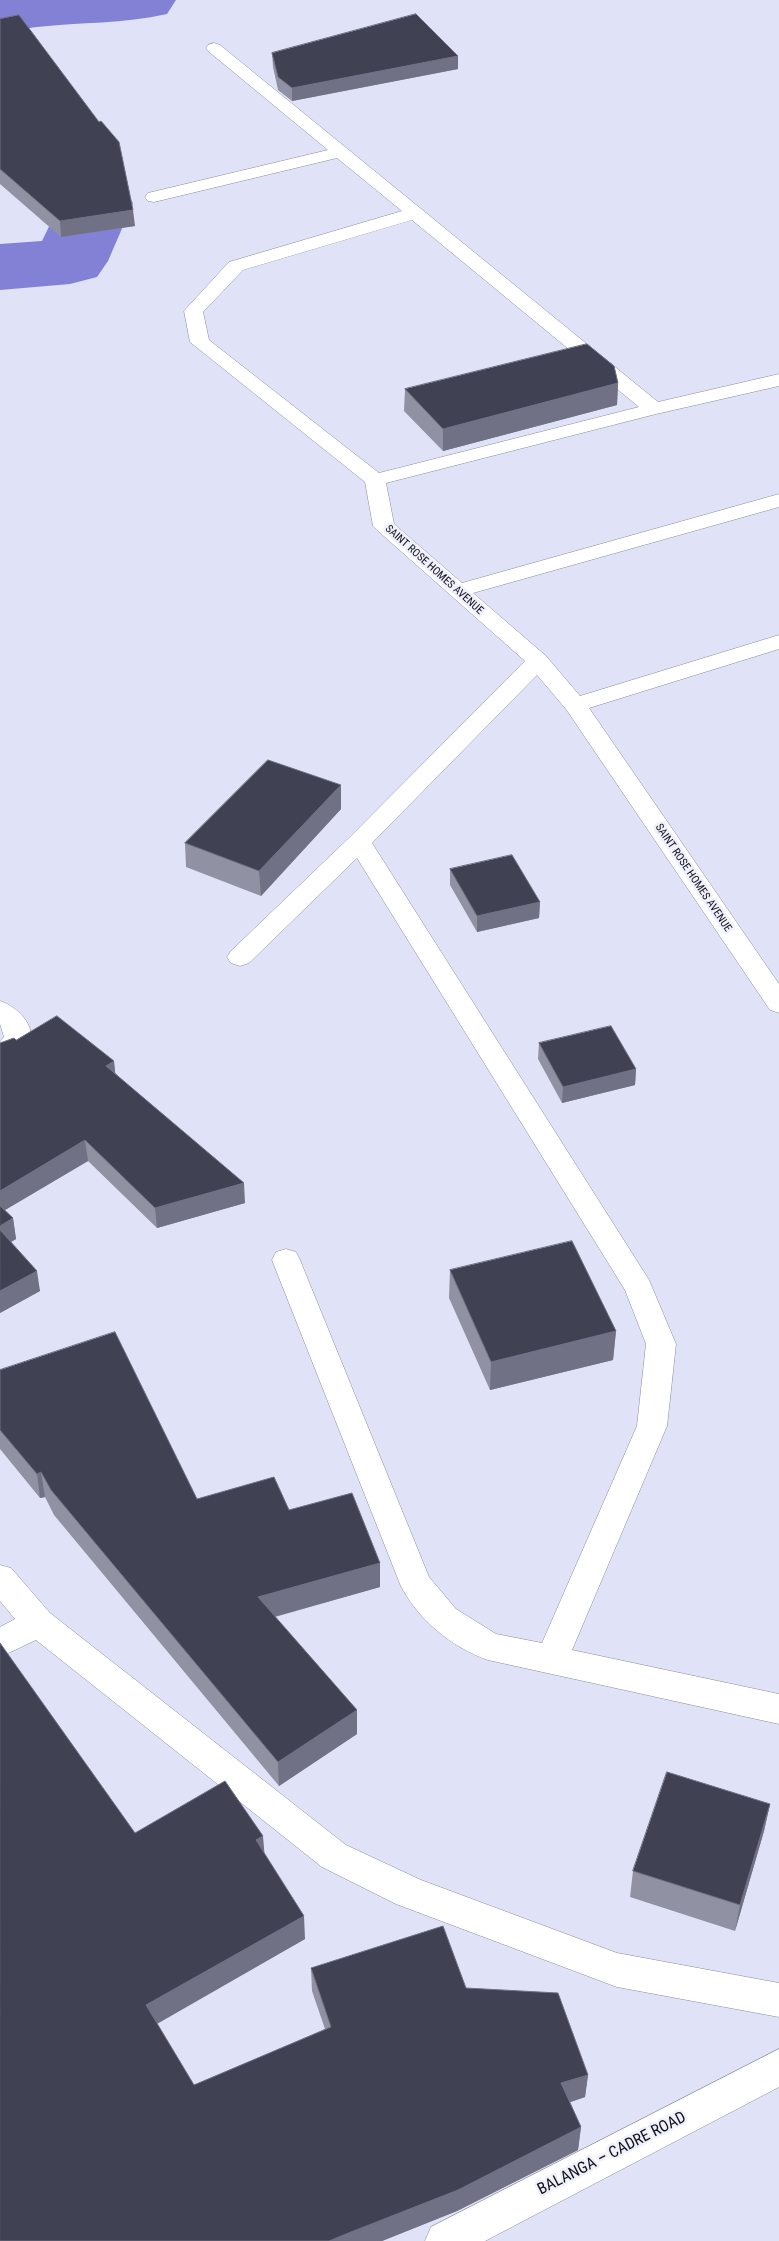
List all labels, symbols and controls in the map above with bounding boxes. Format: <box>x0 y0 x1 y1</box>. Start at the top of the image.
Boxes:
street label: SAINT ROSE HOMES AVENUE <box>382 523 486 617</box>
street label: SAINT ROSE HOMES AVENUE <box>652 822 734 934</box>
street label: BALANGA – CADRE ROAD <box>535 2108 689 2200</box>

